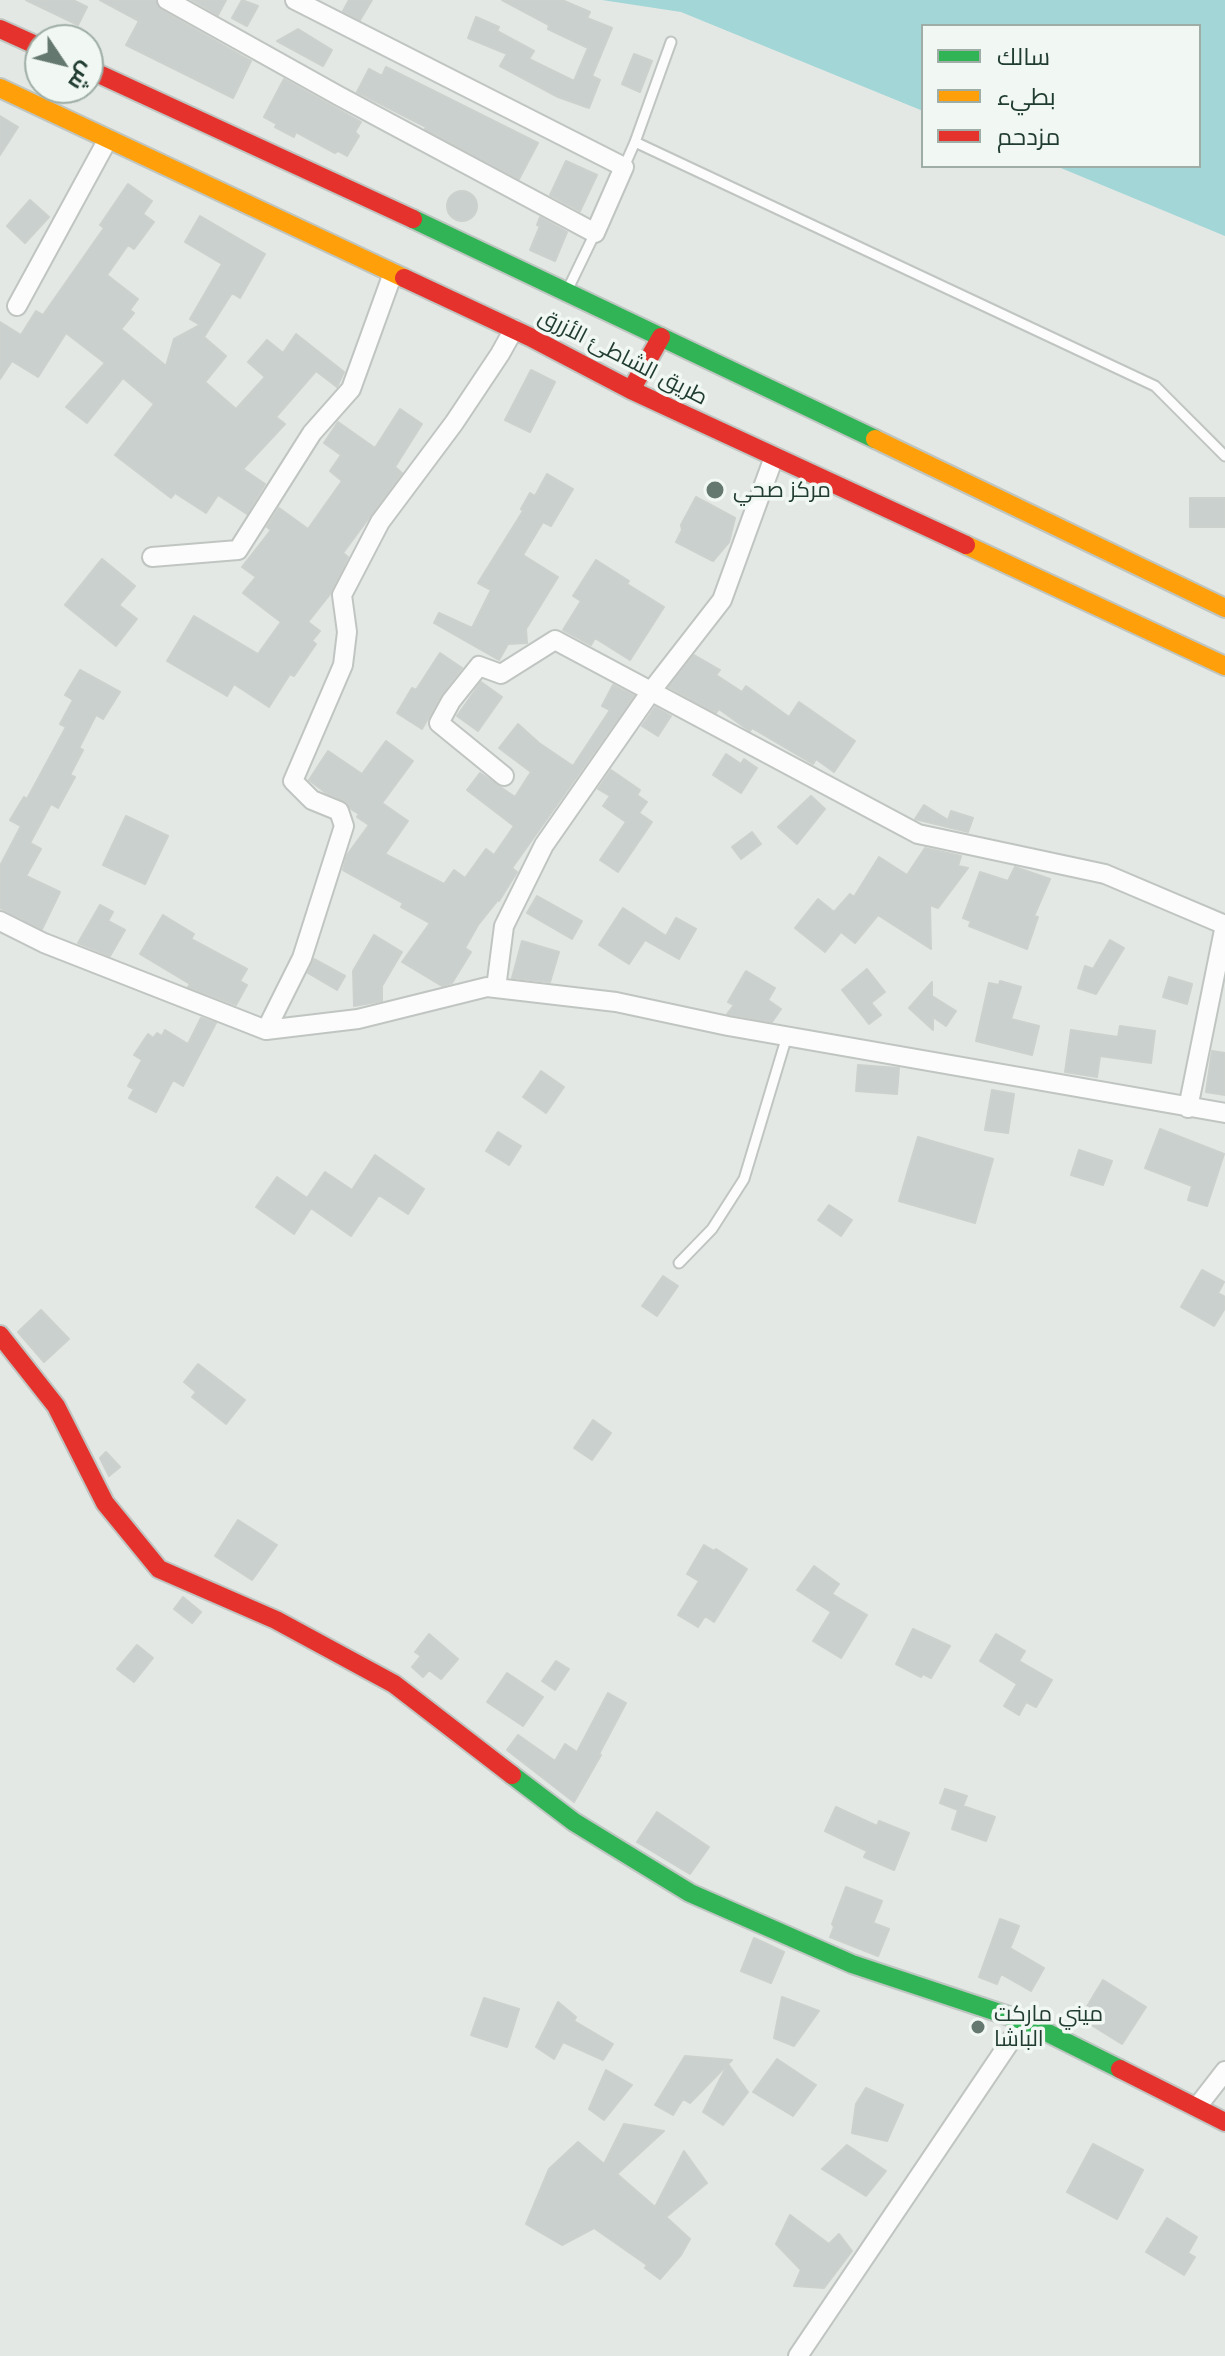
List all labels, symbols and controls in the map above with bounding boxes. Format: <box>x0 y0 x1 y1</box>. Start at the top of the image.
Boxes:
north arrow <box>24 24 104 104</box>
legend <box>921 24 1201 168</box>
text: سالك <box>997 41 1050 71</box>
text: ش <box>62 57 102 96</box>
text: بطيء <box>997 81 1056 111</box>
text: مزدحم <box>997 121 1060 151</box>
street label: طريق الشاطئ الأزرق <box>534 303 712 411</box>
place label: مركز صحي <box>733 477 831 503</box>
marker: مركز صحي <box>704 479 726 501</box>
place label: ميني ماركت الباشا <box>994 2001 1103 2052</box>
marker: ميني ماركت الباشا <box>969 2018 987 2036</box>

